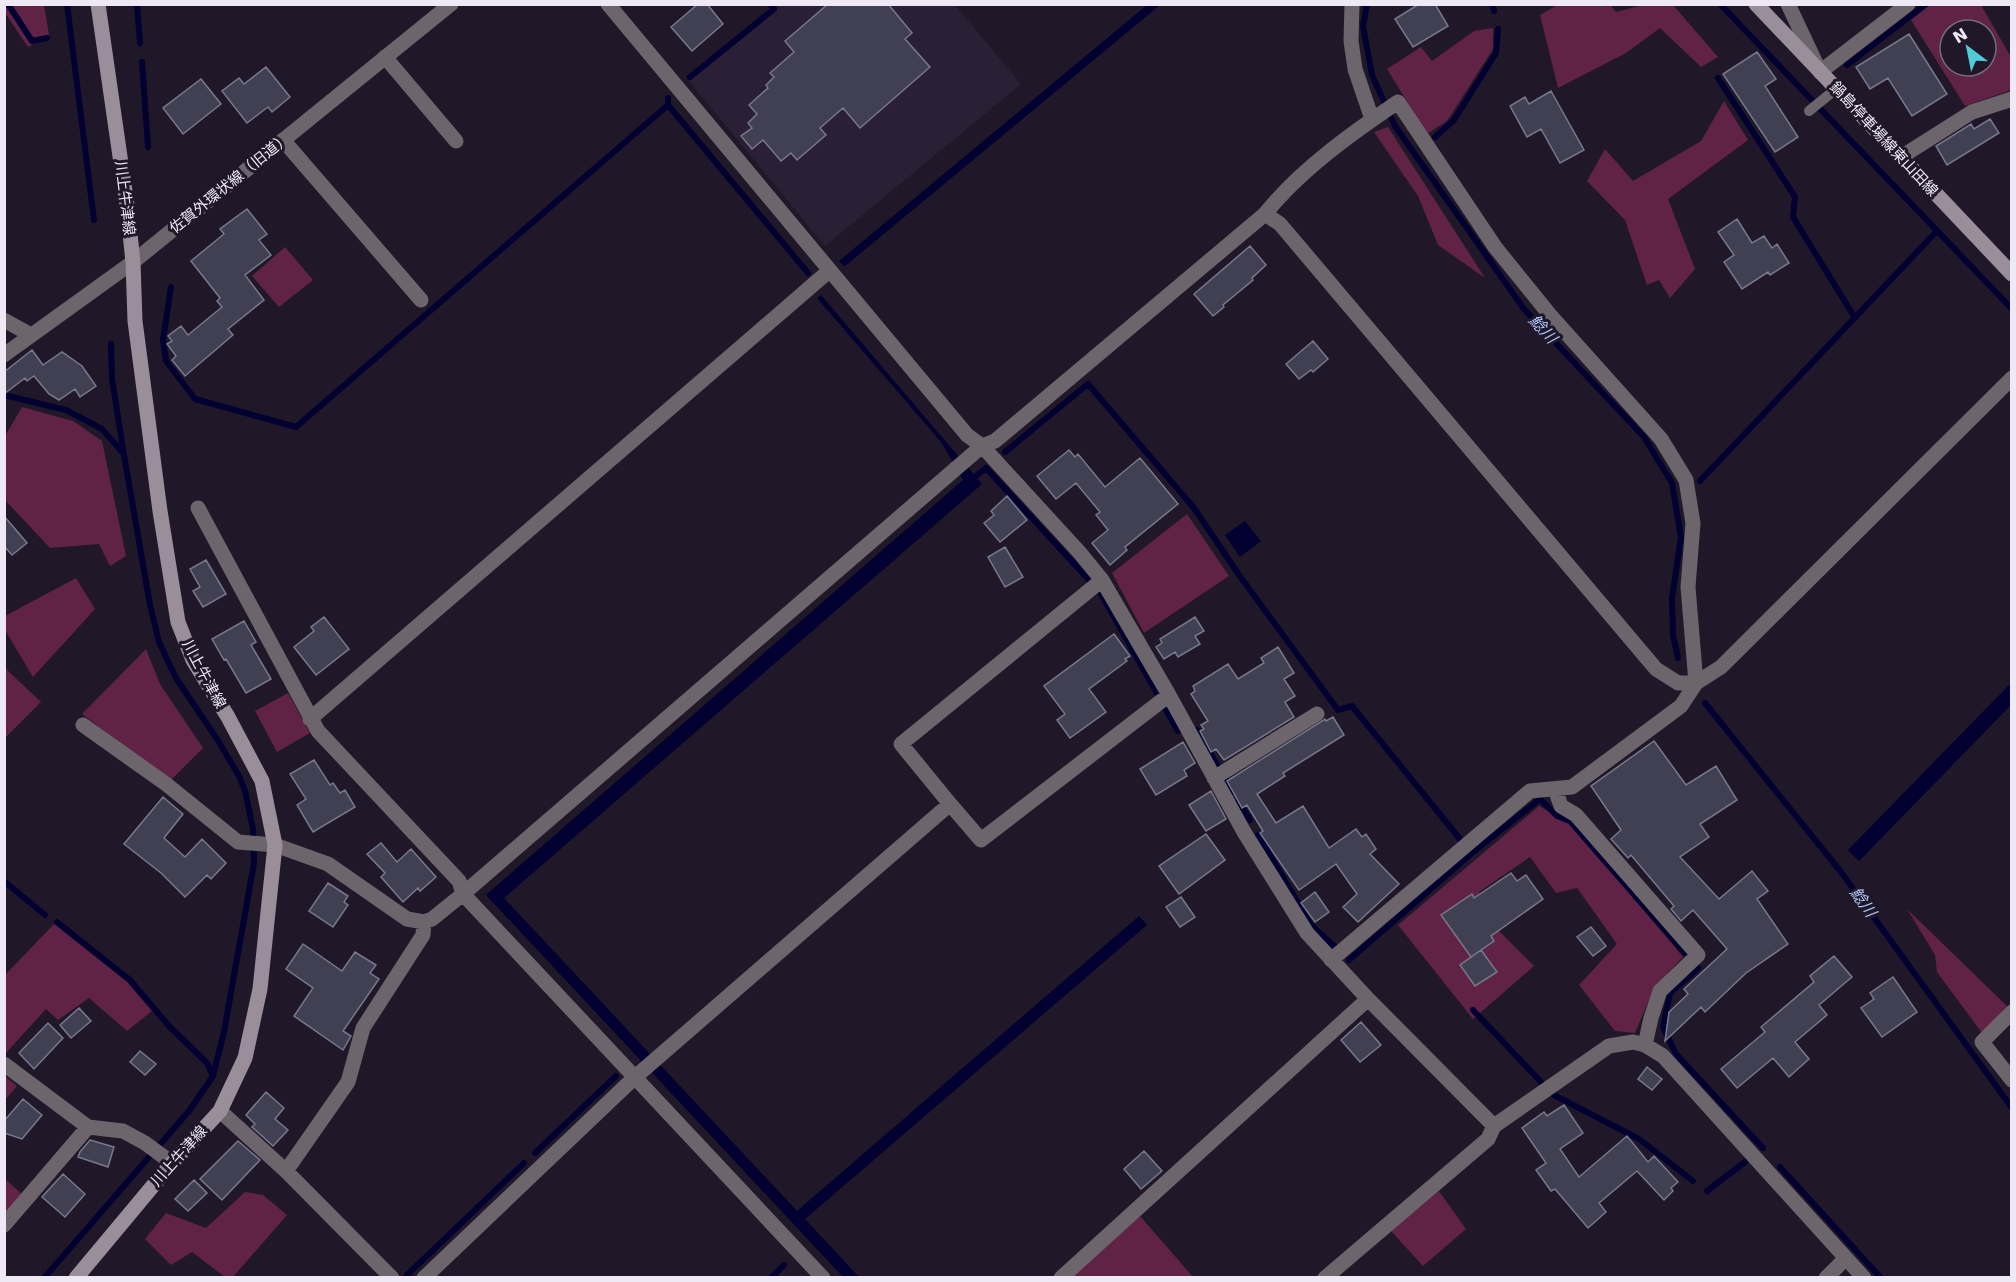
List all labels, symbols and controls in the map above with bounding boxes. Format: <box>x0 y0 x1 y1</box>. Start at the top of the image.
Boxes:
north arrow <box>1938 18 1998 78</box>
text: N <box>1950 24 1971 47</box>
street label: 鍋島停車場線東山田線 <box>1826 78 1942 200</box>
street label: 佐賀外環状線（旧道） <box>166 129 294 237</box>
street label: 川上牛津線 <box>111 160 139 236</box>
water label: 鯰川 <box>1525 311 1562 349</box>
street label: 川上牛津線 <box>178 637 230 711</box>
water label: 鯰川 <box>1846 883 1881 922</box>
street label: 川上牛津線 <box>147 1122 211 1190</box>

